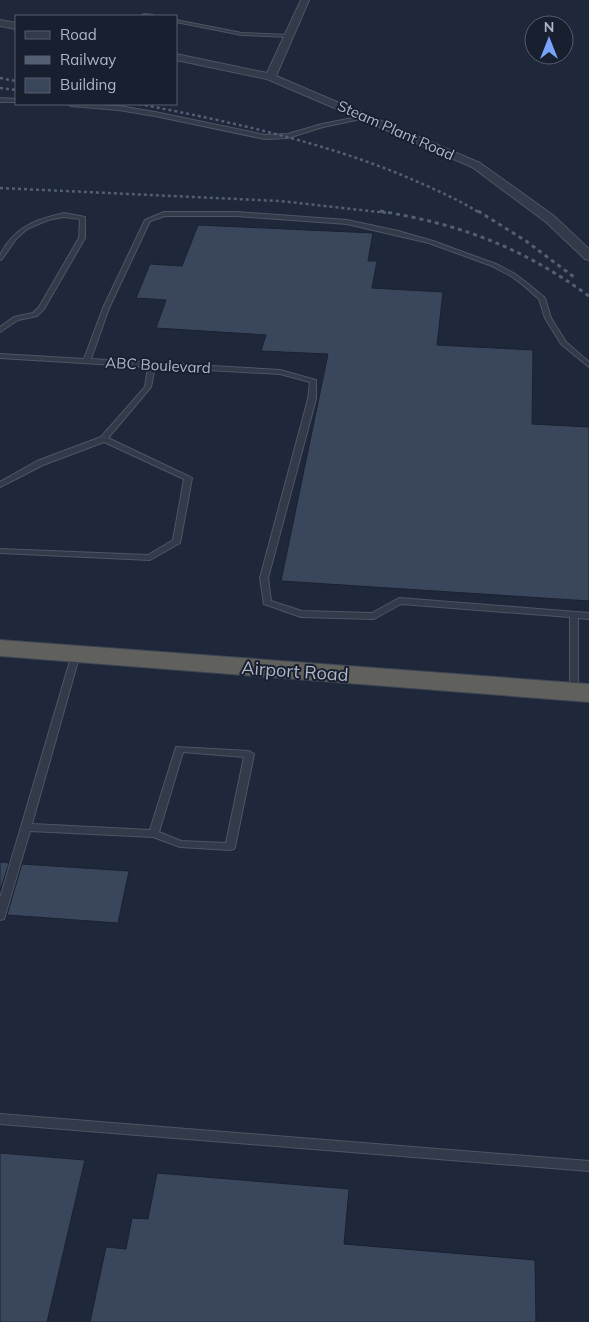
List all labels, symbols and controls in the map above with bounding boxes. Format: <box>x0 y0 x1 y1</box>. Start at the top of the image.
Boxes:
legend <box>15 15 178 105</box>
north arrow <box>524 15 574 65</box>
text: N <box>544 18 554 36</box>
text: Road <box>60 25 97 44</box>
text: Railway <box>60 50 116 69</box>
text: Building <box>60 75 116 94</box>
street label: Steam Plant Road <box>335 96 457 164</box>
street label: ABC Boulevard <box>105 353 211 377</box>
street label: Airport Road <box>241 656 349 686</box>

